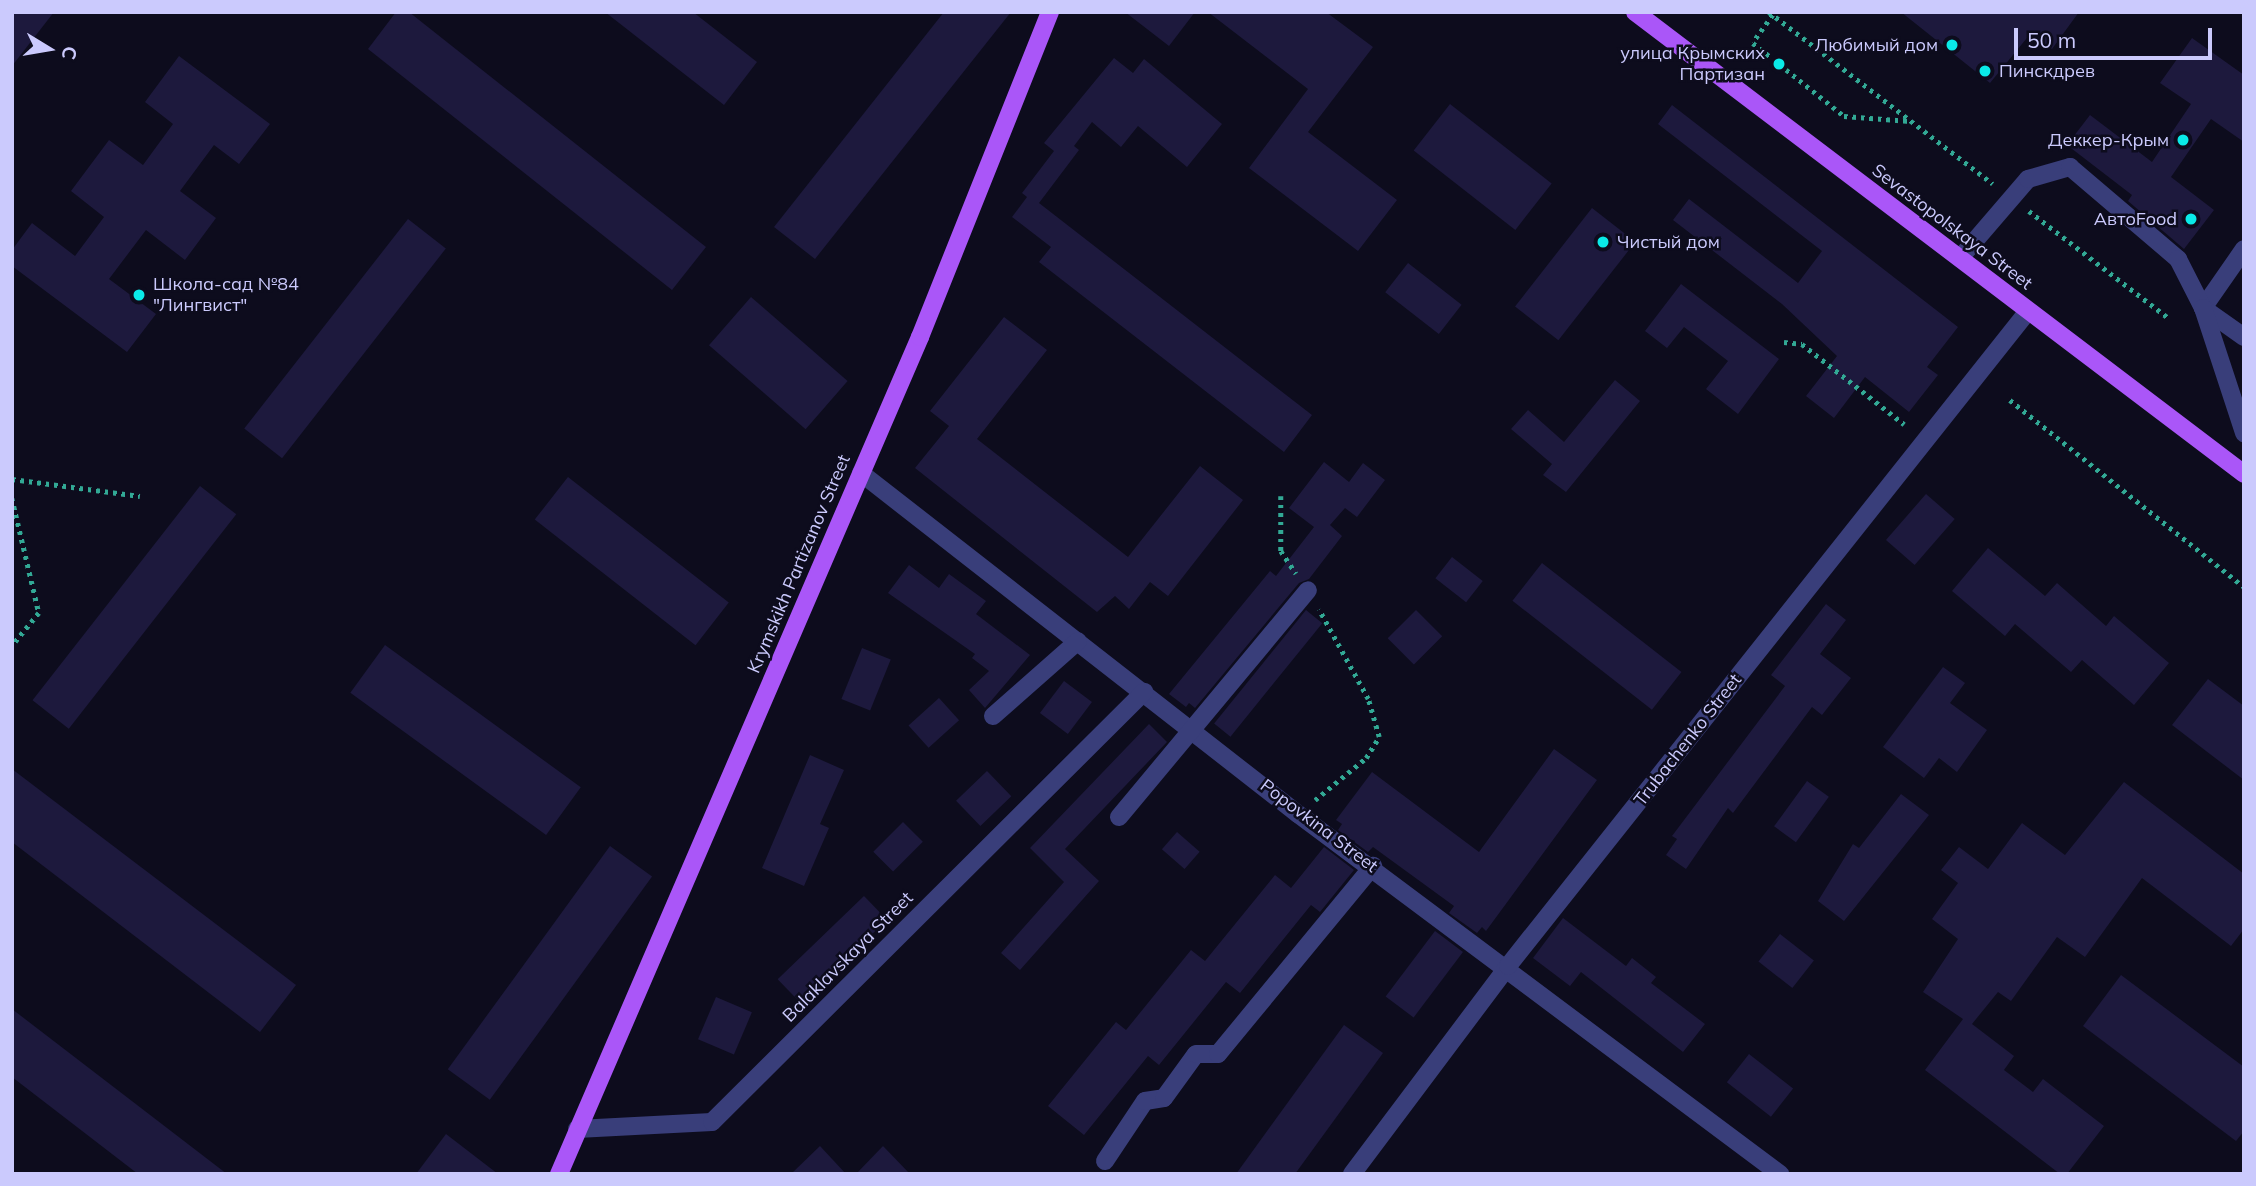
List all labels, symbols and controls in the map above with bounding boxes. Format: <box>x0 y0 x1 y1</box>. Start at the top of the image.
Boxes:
north arrow <box>14 14 84 84</box>
scale bar <box>2018 14 2216 58</box>
text: 50 m <box>2027 27 2076 53</box>
place label: Любимый дом <box>1815 34 1938 56</box>
marker: Любимый дом <box>1944 37 1960 53</box>
place label: улица Крымских Партизан <box>1620 43 1765 86</box>
text: С <box>57 44 83 62</box>
marker: улица Крымских Партизан <box>1771 56 1787 72</box>
place label: Пинскдрев <box>1999 60 2095 82</box>
marker: Пинскдрев <box>1977 63 1993 79</box>
place label: Деккер-Крым <box>2048 129 2169 151</box>
marker: Деккер-Крым <box>2175 132 2191 148</box>
street label: Sevastopolskaya Street <box>1868 160 2036 294</box>
place label: АвтоFood <box>2094 208 2177 230</box>
marker: АвтоFood <box>2183 211 2199 227</box>
place label: Чистый дом <box>1617 231 1720 253</box>
marker: Чистый дом <box>1595 234 1611 250</box>
place label: Школа-сад №84 "Лингвист" <box>153 274 299 316</box>
marker: Школа-сад №84 "Лингвист" <box>131 287 147 303</box>
street label: Krymskikh Partizanov Street <box>743 451 855 677</box>
street label: Trubachenko Street <box>1630 670 1746 810</box>
street label: Popovkina Street <box>1256 775 1382 877</box>
street label: Balaklavskaya Street <box>778 887 918 1027</box>

